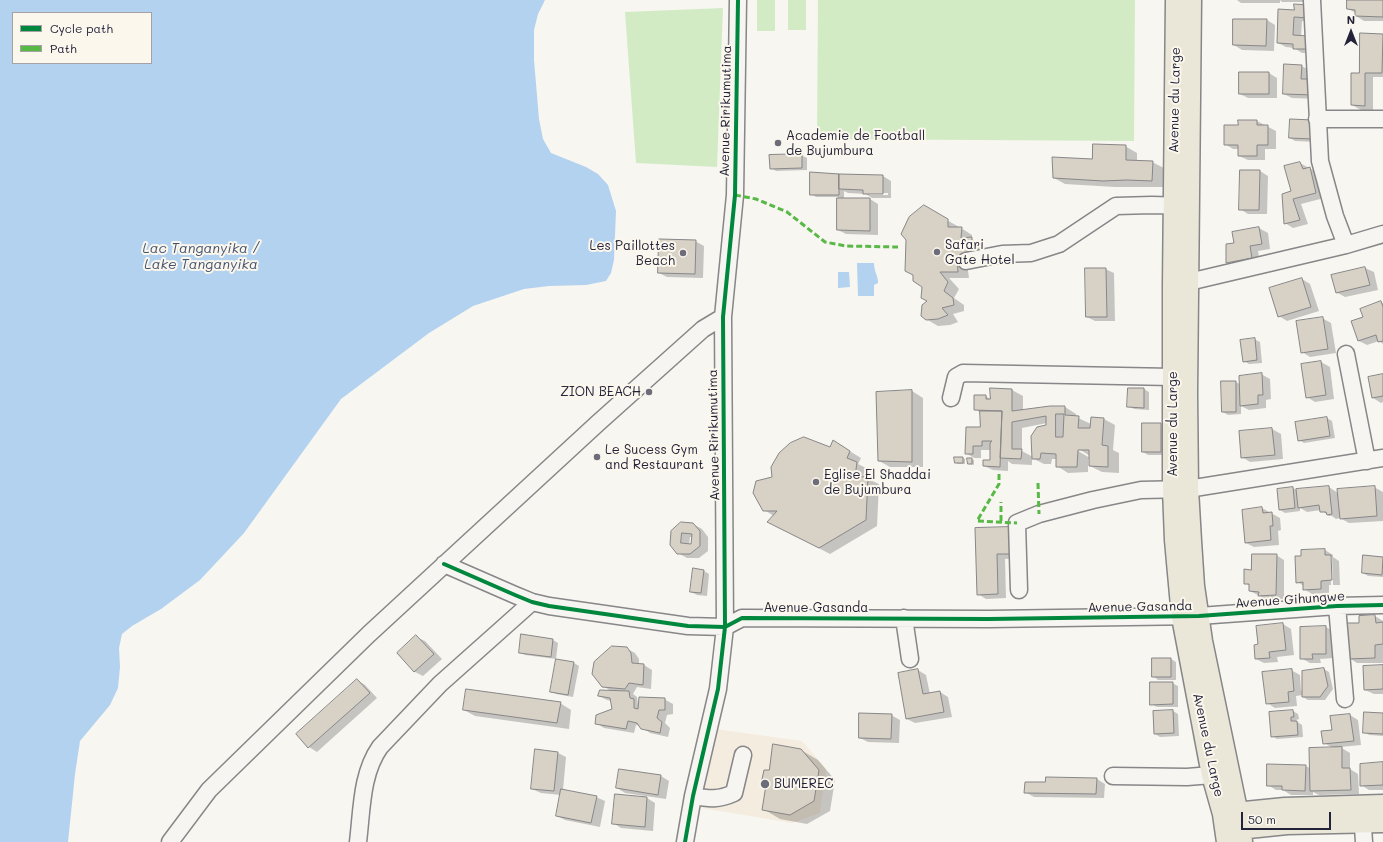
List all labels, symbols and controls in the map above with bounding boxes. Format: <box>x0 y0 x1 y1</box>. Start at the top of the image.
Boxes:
legend <box>12 12 152 64</box>
north arrow <box>1331 12 1371 52</box>
text: N <box>1347 12 1355 27</box>
text: Cycle path <box>50 20 113 36</box>
text: Path <box>50 40 77 56</box>
street label: Avenue Ririkumutima <box>717 45 735 177</box>
street label: Avenue du Large <box>1166 47 1184 153</box>
place label: Academie de Football de Bujumbura <box>786 128 925 159</box>
marker: Academie de Football de Bujumbura <box>773 138 783 148</box>
place label: Safari Gate Hotel <box>945 237 1015 268</box>
place label: Les Paillottes Beach <box>590 238 675 269</box>
water label: Lac Tanganyika / Lake Tanganyika <box>142 241 260 274</box>
marker: Safari Gate Hotel <box>932 247 942 257</box>
marker: Les Paillottes Beach <box>678 248 688 258</box>
street label: Avenue Ririkumutima <box>705 369 723 501</box>
street label: Avenue du Large <box>1165 371 1181 477</box>
place label: ZION BEACH <box>560 384 641 400</box>
marker: ZION BEACH <box>644 387 654 397</box>
place label: Le Sucess Gym and Restaurant <box>605 442 704 473</box>
marker: Le Sucess Gym and Restaurant <box>592 452 602 462</box>
place label: Eglise El Shaddai de Bujumbura <box>824 467 931 498</box>
marker: Eglise El Shaddai de Bujumbura <box>811 477 821 487</box>
street label: Avenue Gihungwe <box>1235 588 1345 612</box>
street label: Avenue Gasanda <box>1087 598 1193 616</box>
street label: Avenue Gasanda <box>764 600 868 616</box>
street label: Avenue du Large <box>1189 692 1227 798</box>
place label: BUMEREC <box>774 776 834 792</box>
marker: BUMEREC <box>759 778 771 790</box>
scale bar <box>1243 804 1333 830</box>
text: 50 m <box>1248 811 1276 827</box>

